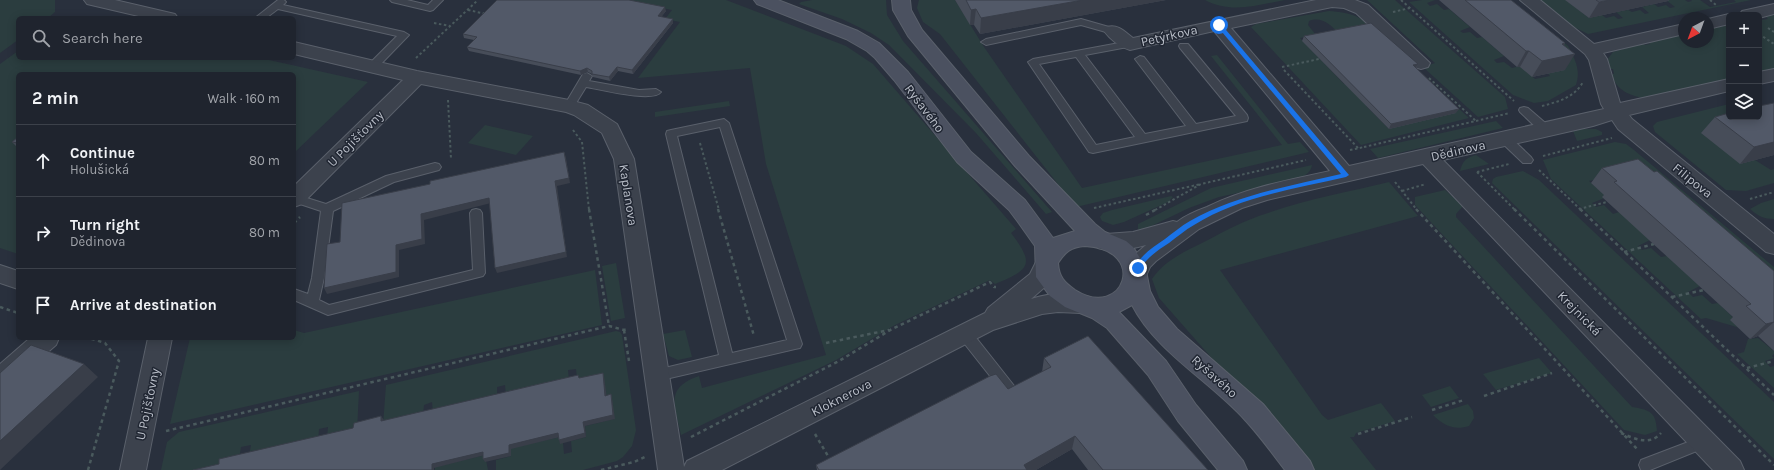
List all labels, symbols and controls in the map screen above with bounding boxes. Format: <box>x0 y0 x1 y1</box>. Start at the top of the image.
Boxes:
north arrow <box>1678 12 1714 48</box>
map controls <box>1726 12 1762 120</box>
button: + <box>1726 12 1762 48</box>
search box <box>16 16 296 60</box>
route start <box>1210 16 1228 34</box>
street label: Petýrkova <box>1139 22 1199 49</box>
icon: search <box>30 27 52 49</box>
text: Search here <box>62 29 143 47</box>
button: − <box>1726 48 1762 84</box>
street label: Ryšavého <box>902 81 947 135</box>
button: layers <box>1726 84 1762 120</box>
text: 2 min <box>32 88 79 108</box>
text: Walk · 160 m <box>207 91 280 106</box>
street label: U Pojišťovny <box>324 107 386 169</box>
street label: Dědinova <box>1429 137 1487 164</box>
text: Continue <box>70 144 135 162</box>
icon: ahead <box>32 150 54 172</box>
text: 80 m <box>249 153 280 168</box>
street label: Filipova <box>1670 160 1716 201</box>
text: Holušická <box>70 162 129 177</box>
street label: Kaplanova <box>616 163 641 227</box>
text: Turn right <box>70 216 140 234</box>
icon: right <box>32 222 54 244</box>
text: 80 m <box>249 225 280 240</box>
text: Dědinova <box>70 234 125 249</box>
route end <box>1129 259 1147 277</box>
street label: Krejnická <box>1555 288 1605 339</box>
icon: arrive <box>32 294 54 316</box>
text: Arrive at destination <box>70 296 217 314</box>
street label: Ryšavého <box>1189 352 1241 401</box>
street label: U Pojišťovny <box>133 367 162 441</box>
street label: Kloknerova <box>808 376 874 419</box>

